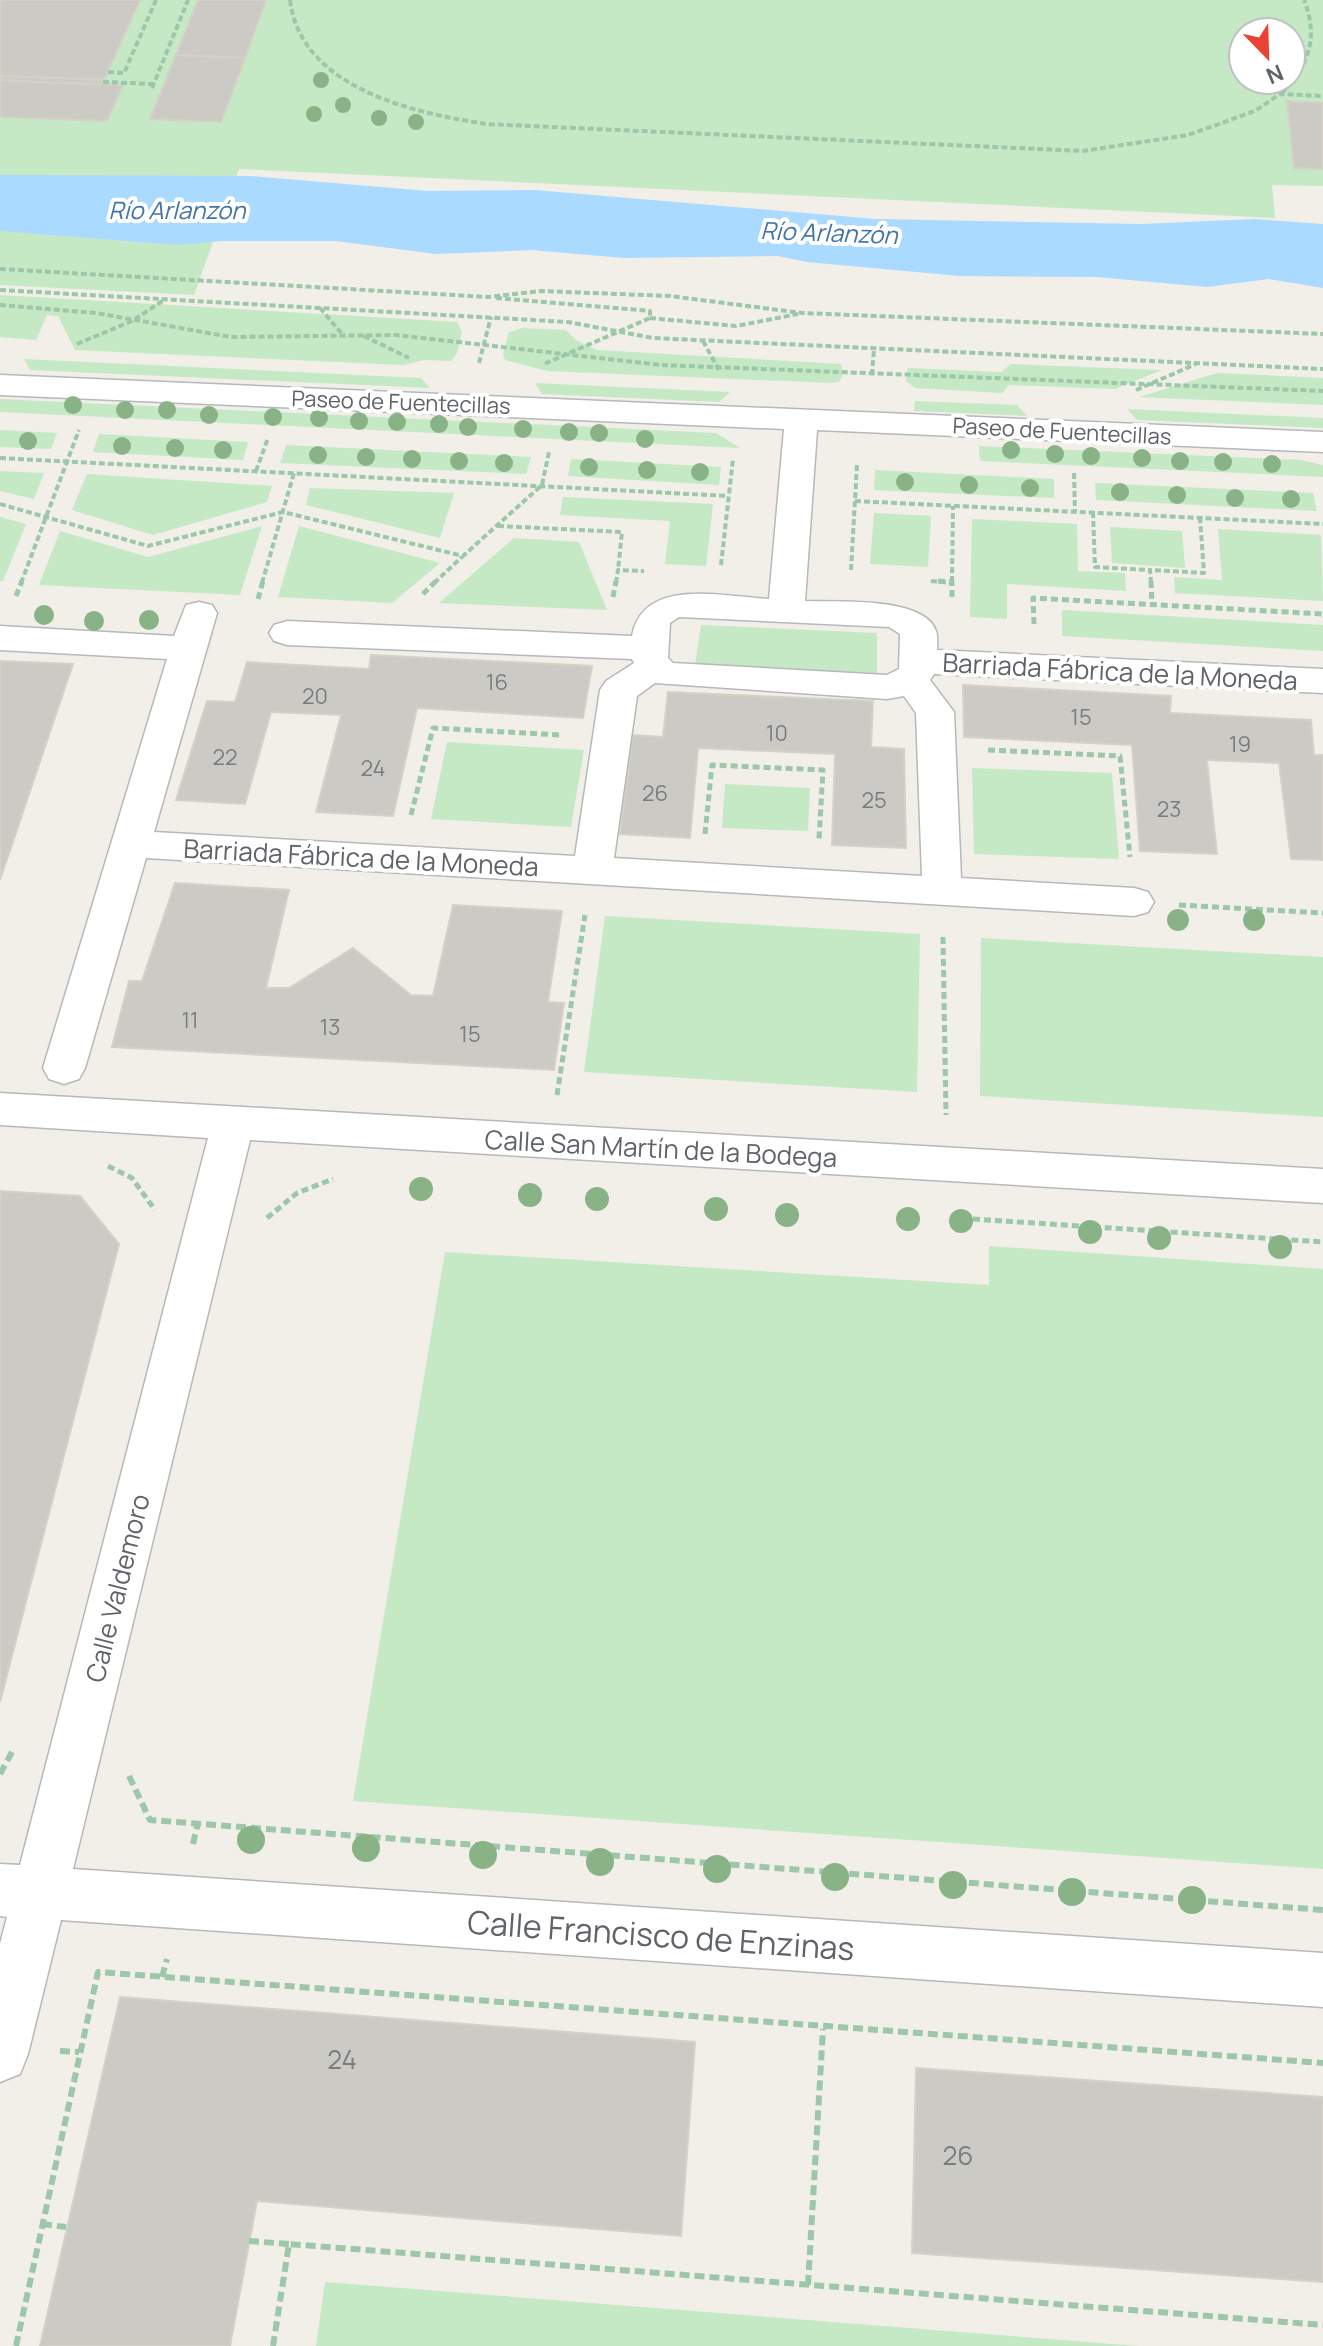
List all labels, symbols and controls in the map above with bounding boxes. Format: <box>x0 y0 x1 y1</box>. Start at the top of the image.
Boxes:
north arrow <box>1227 16 1307 96</box>
text: N <box>1262 58 1288 91</box>
water label: Río Arlanzón <box>109 193 246 226</box>
water label: Río Arlanzón <box>760 213 899 251</box>
street label: Paseo de Fuentecillas <box>291 383 511 421</box>
street label: Paseo de Fuentecillas <box>952 410 1172 452</box>
street label: Barriada Fábrica de la Moneda <box>941 644 1299 698</box>
house number: 16 <box>486 667 508 697</box>
house number: 20 <box>302 681 328 711</box>
house number: 15 <box>1070 702 1092 732</box>
house number: 10 <box>766 718 788 748</box>
house number: 19 <box>1229 729 1251 759</box>
house number: 22 <box>212 742 238 772</box>
house number: 24 <box>360 753 386 783</box>
house number: 26 <box>642 778 668 808</box>
house number: 25 <box>861 785 887 815</box>
house number: 23 <box>1157 794 1181 824</box>
street label: Barriada Fábrica de la Moneda <box>182 830 540 884</box>
house number: 11 <box>181 1005 199 1035</box>
house number: 13 <box>320 1012 340 1042</box>
house number: 15 <box>459 1019 481 1049</box>
street label: Calle San Martín de la Bodega <box>484 1121 838 1175</box>
street label: Calle Valdemoro <box>76 1490 158 1686</box>
street label: Calle Francisco de Enzinas <box>466 1900 856 1970</box>
house number: 24 <box>327 2041 357 2077</box>
house number: 26 <box>943 2137 973 2173</box>

